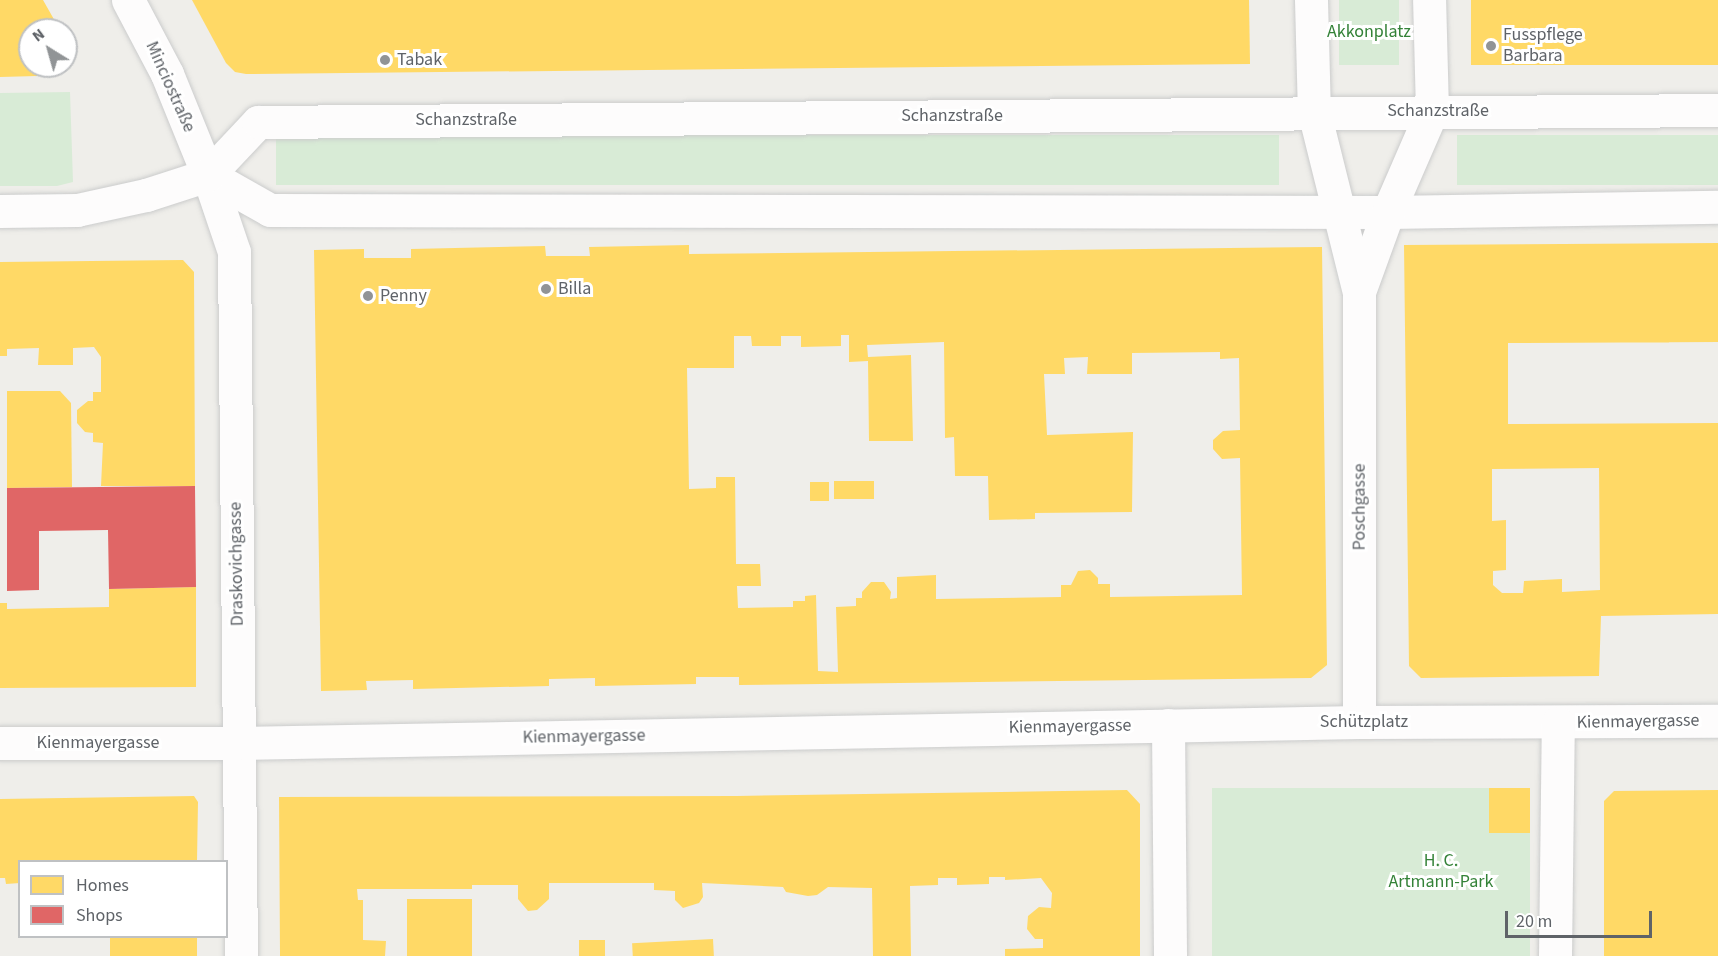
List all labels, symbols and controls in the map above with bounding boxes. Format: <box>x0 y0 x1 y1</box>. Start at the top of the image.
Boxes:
north arrow <box>18 18 78 78</box>
park label: Akkonplatz <box>1327 21 1411 43</box>
text: N <box>27 23 49 47</box>
place label: Fusspflege Barbara <box>1503 25 1583 68</box>
street label: Minciostraße <box>140 38 200 136</box>
marker: Fusspflege Barbara <box>1484 39 1498 53</box>
place label: Tabak <box>397 49 442 71</box>
marker: Tabak <box>378 53 392 67</box>
street label: Schanzstraße <box>1387 100 1489 122</box>
street label: Schanzstraße <box>901 105 1003 127</box>
street label: Schanzstraße <box>415 109 517 131</box>
place label: Billa <box>558 278 591 300</box>
marker: Billa <box>539 282 553 296</box>
place label: Penny <box>380 285 427 307</box>
marker: Penny <box>361 289 375 303</box>
street label: Poschgasse <box>1349 464 1371 550</box>
street label: Draskovichgasse <box>225 502 249 626</box>
street label: Kienmayergasse <box>1576 710 1700 734</box>
street label: Schützplatz <box>1320 711 1408 733</box>
street label: Kienmayergasse <box>1008 715 1132 739</box>
street label: Kienmayergasse <box>522 725 646 749</box>
street label: Kienmayergasse <box>37 732 159 754</box>
park label: H. C. Artmann-Park <box>1388 851 1494 894</box>
legend <box>18 860 228 938</box>
text: Homes <box>76 873 129 898</box>
scale bar <box>1508 899 1655 937</box>
text: Shops <box>76 903 123 928</box>
text: 20 m <box>1516 909 1552 934</box>

